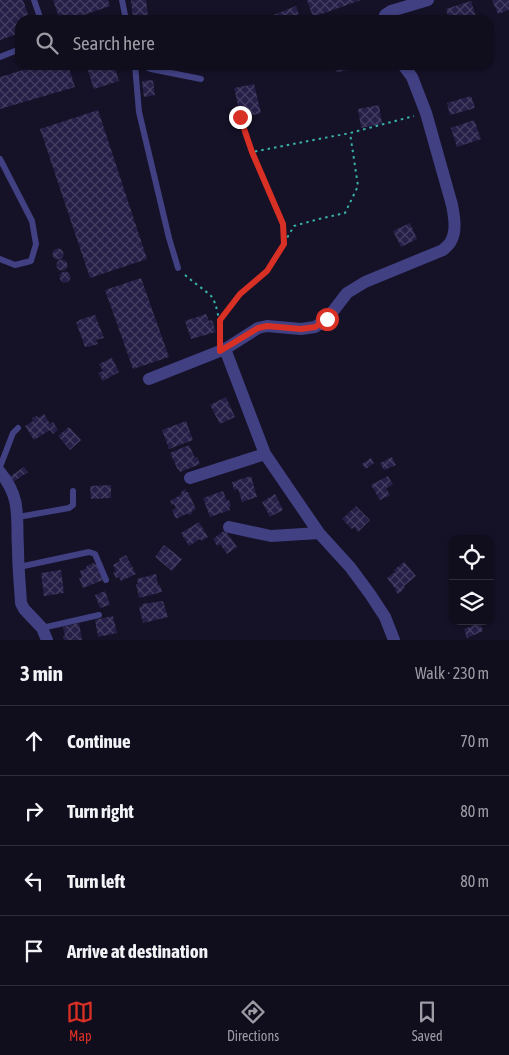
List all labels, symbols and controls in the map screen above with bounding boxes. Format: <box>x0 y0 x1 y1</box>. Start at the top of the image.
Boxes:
search box <box>15 15 494 70</box>
icon: search <box>33 29 61 57</box>
text: Search here <box>73 32 155 54</box>
route end <box>229 106 252 129</box>
route start <box>316 308 339 331</box>
map controls <box>449 535 494 625</box>
button: locate <box>449 535 494 580</box>
button: layers <box>449 580 494 625</box>
text: 3 min <box>20 661 63 685</box>
text: Walk · 230 m <box>415 664 489 682</box>
icon: ahead <box>20 727 48 755</box>
text: Continue <box>67 730 131 752</box>
text: 70 m <box>460 732 489 750</box>
icon: right <box>20 797 48 825</box>
text: Turn right <box>67 800 134 822</box>
text: 80 m <box>460 802 489 820</box>
icon: left <box>20 867 48 895</box>
text: Turn left <box>67 870 125 892</box>
text: 80 m <box>460 872 489 890</box>
icon: arrive <box>20 937 48 965</box>
text: Arrive at destination <box>67 940 208 962</box>
tab: Map <box>66 998 94 1044</box>
tab: Directions <box>227 998 279 1044</box>
tab: Saved <box>412 998 443 1044</box>

